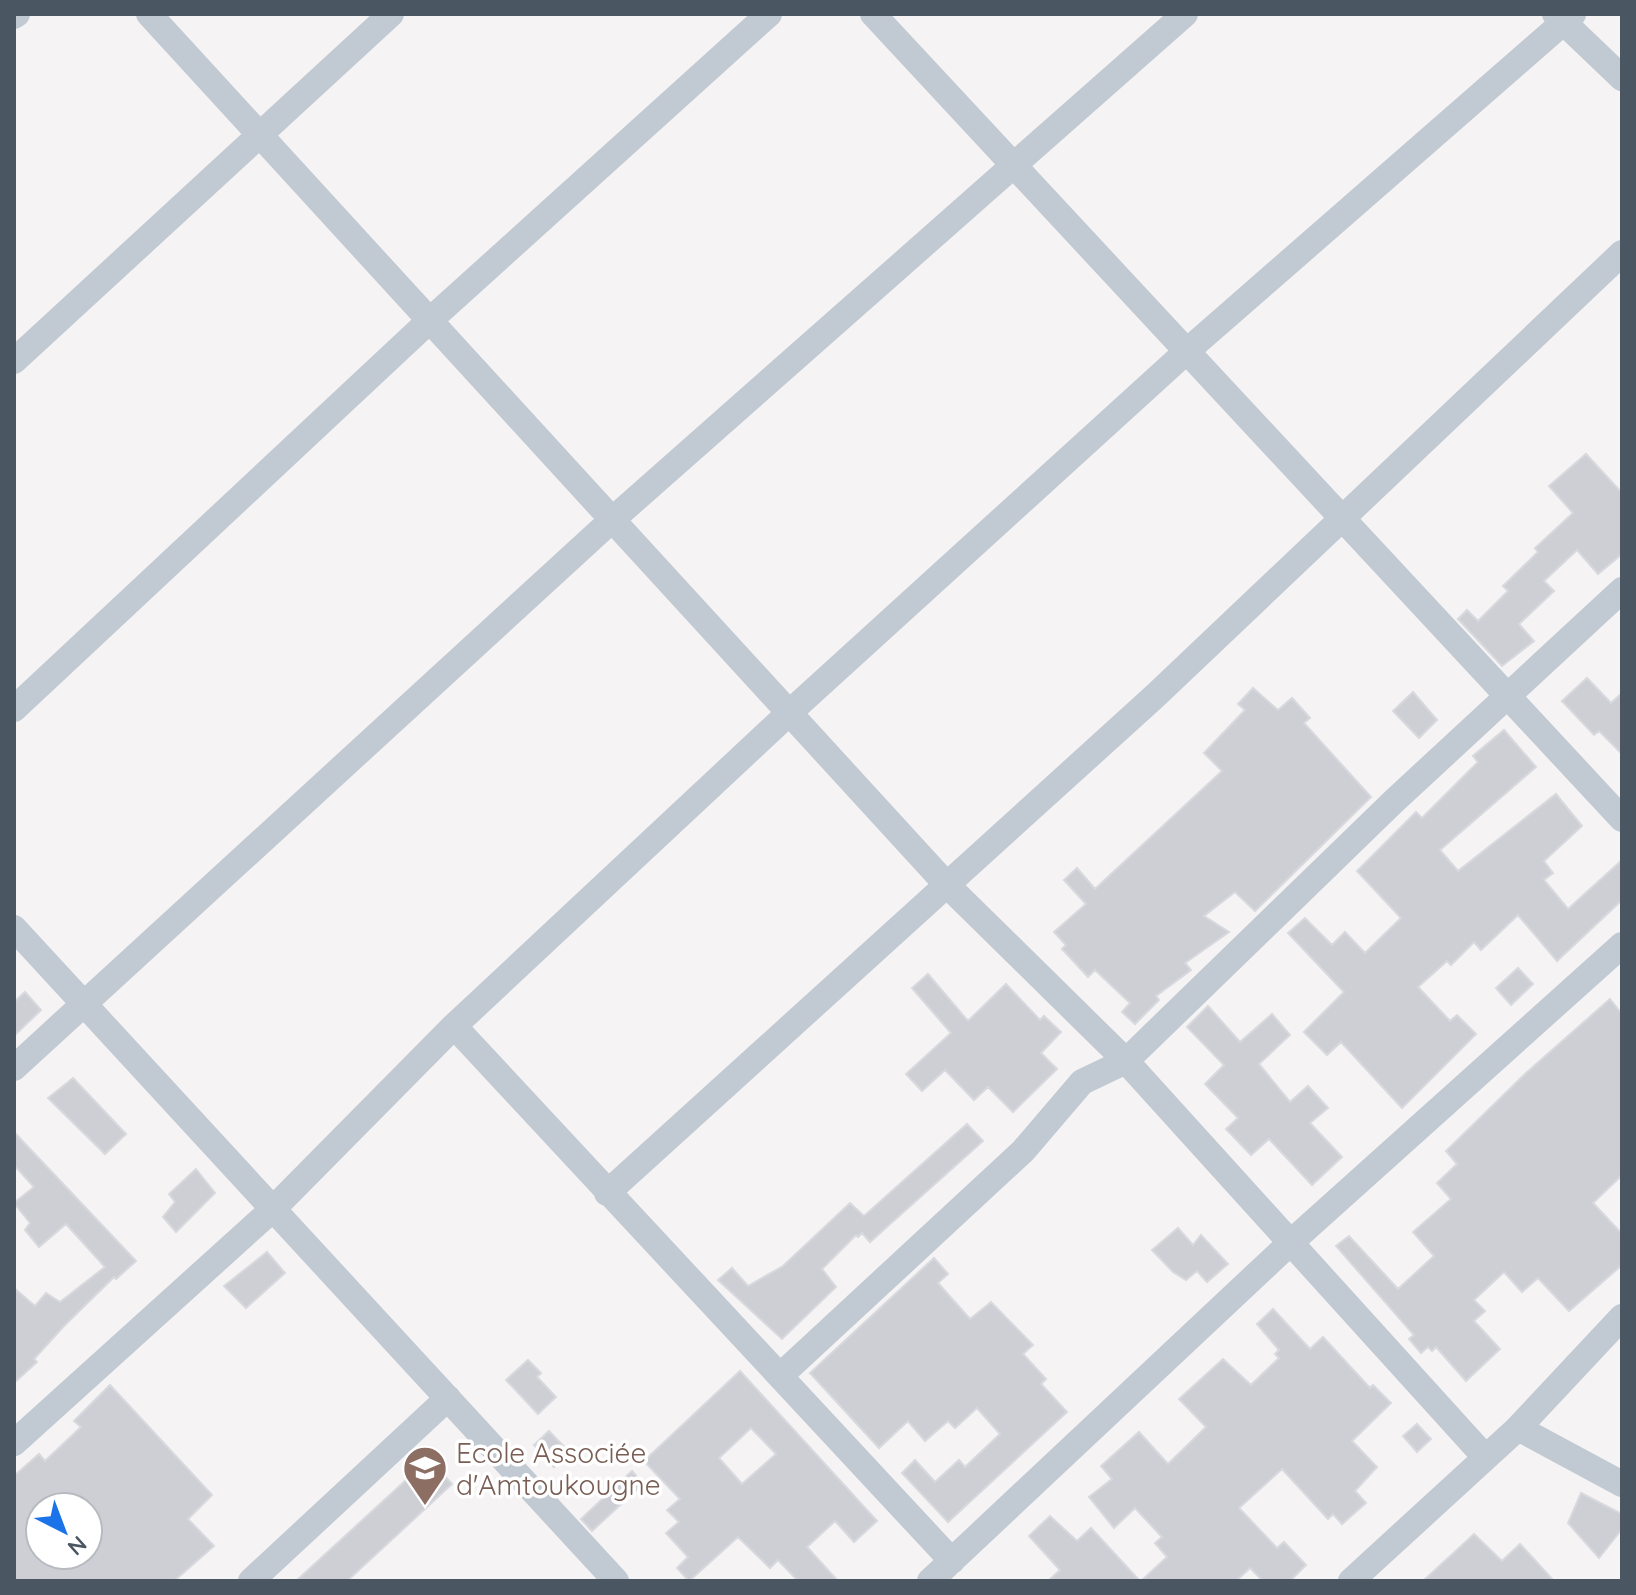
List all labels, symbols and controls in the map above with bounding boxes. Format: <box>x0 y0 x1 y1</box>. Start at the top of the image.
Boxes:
place label: Ecole Associée d'Amtoukougne <box>456 1435 661 1502</box>
school or university icon: Ecole Associée d'Amtoukougne <box>401 1444 449 1507</box>
north arrow <box>24 1491 104 1571</box>
text: N <box>62 1530 93 1562</box>

